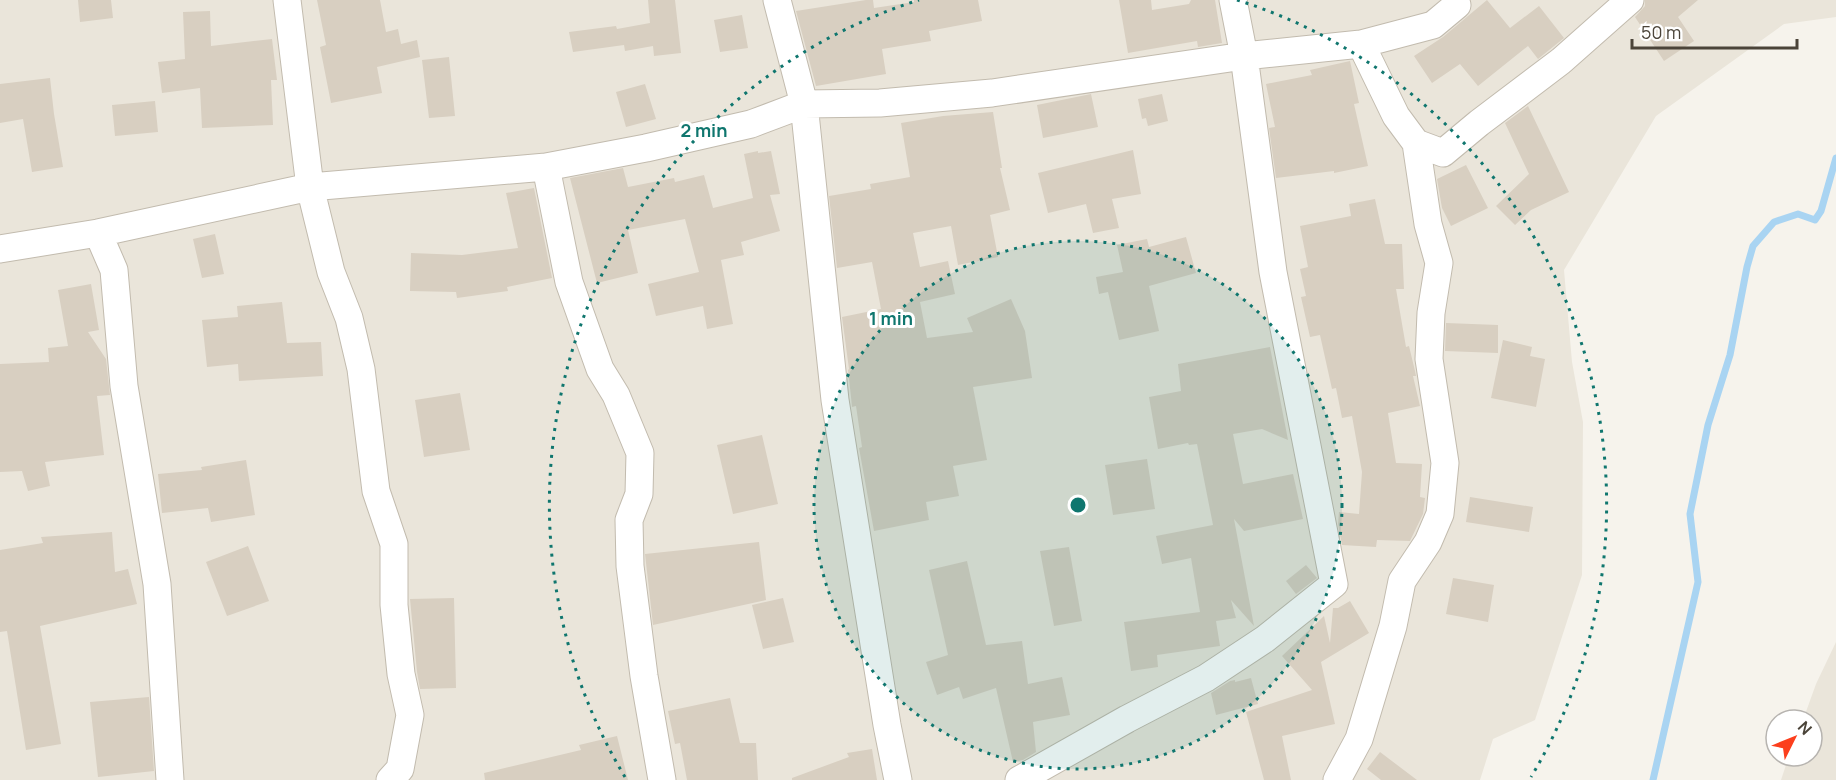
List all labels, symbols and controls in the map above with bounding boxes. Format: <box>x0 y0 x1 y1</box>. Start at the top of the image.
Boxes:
scale bar <box>1632 12 1797 50</box>
text: 50 m <box>1641 20 1681 44</box>
text: 2 min <box>681 118 727 142</box>
text: 1 min <box>869 306 913 330</box>
centre of rings <box>1068 495 1088 515</box>
north arrow <box>1764 708 1824 768</box>
text: N <box>1793 716 1817 739</box>

